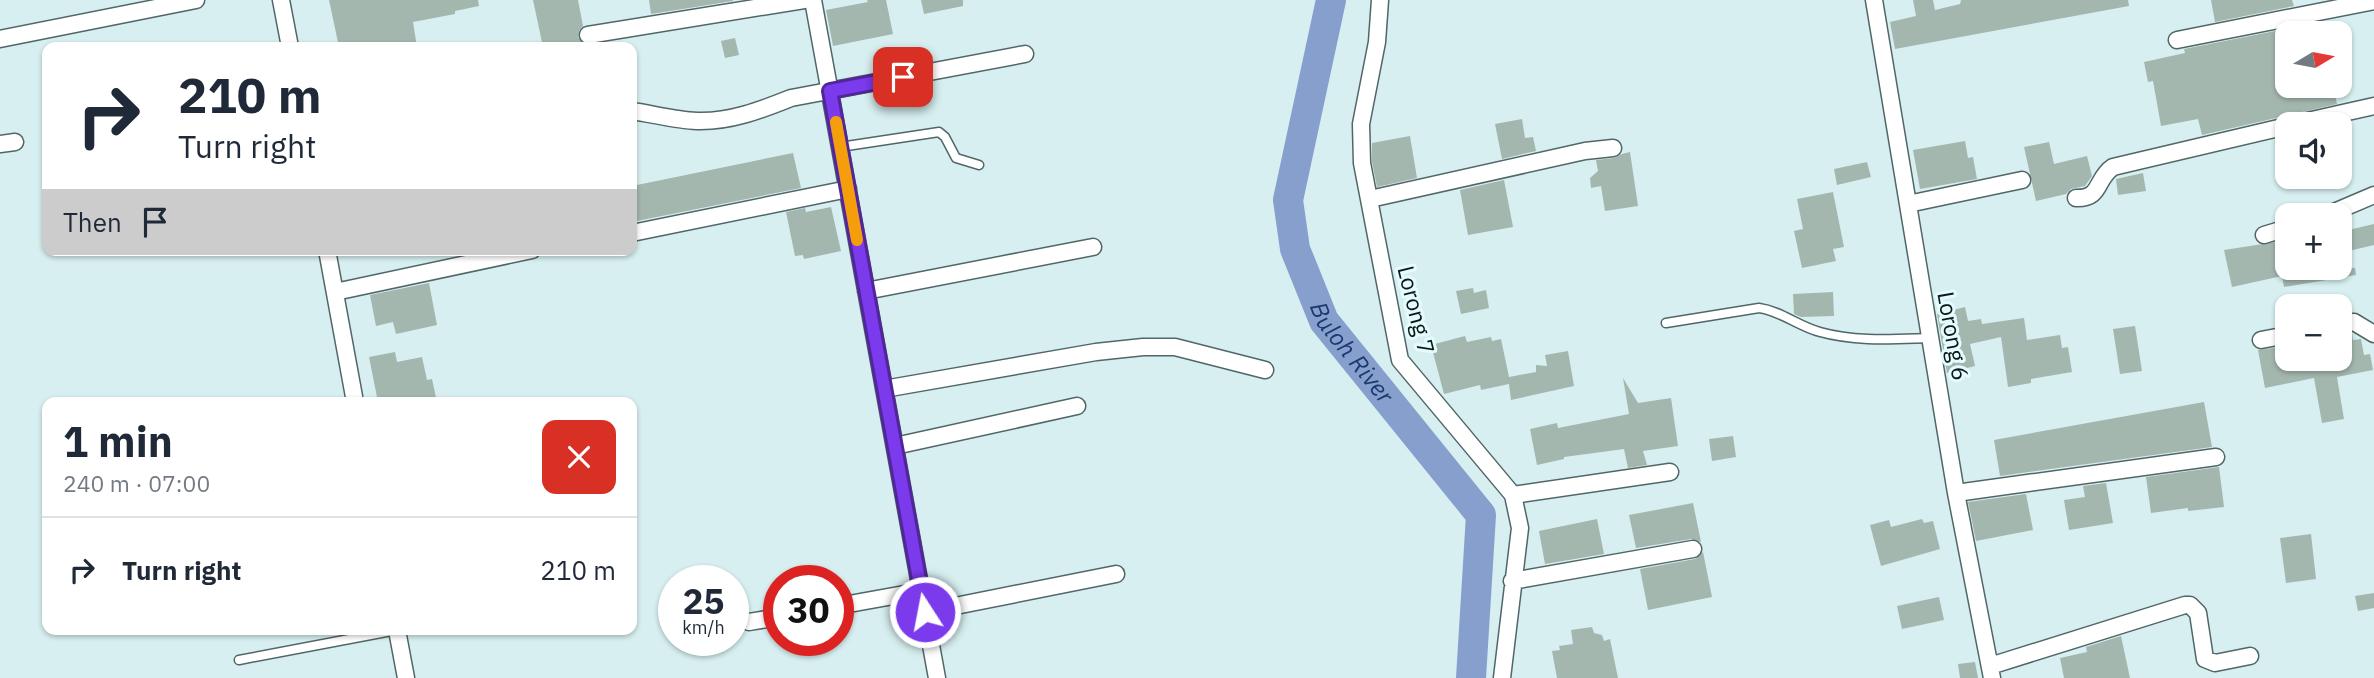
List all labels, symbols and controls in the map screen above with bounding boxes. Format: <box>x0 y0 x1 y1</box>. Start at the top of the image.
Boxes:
north arrow <box>2275 21 2352 98</box>
map controls <box>2275 21 2352 371</box>
pin <box>873 47 933 107</box>
icon: arrive <box>884 58 922 96</box>
text: 210 m <box>178 63 322 126</box>
icon: right <box>63 70 154 161</box>
button: sound <box>2275 112 2352 189</box>
text: Turn right <box>178 125 316 167</box>
icon: arrive <box>136 203 174 241</box>
button: + <box>2275 203 2352 280</box>
text: Then <box>63 205 122 239</box>
street label: Lorong 7 <box>1392 263 1442 357</box>
street label: Lorong 6 <box>1931 289 1977 383</box>
button: − <box>2275 294 2352 371</box>
water label: Buloh River <box>1303 297 1402 411</box>
text: 1 min <box>63 414 173 469</box>
button: close <box>542 420 616 494</box>
text: 240 m · 07:00 <box>63 468 210 498</box>
icon: right <box>63 551 101 589</box>
text: Turn right <box>122 553 241 587</box>
text: 210 m <box>540 553 616 587</box>
speed limit sign: 30 <box>763 565 854 656</box>
position arrow <box>888 575 962 649</box>
text: 25 <box>682 578 725 624</box>
text: km/h <box>682 616 725 639</box>

